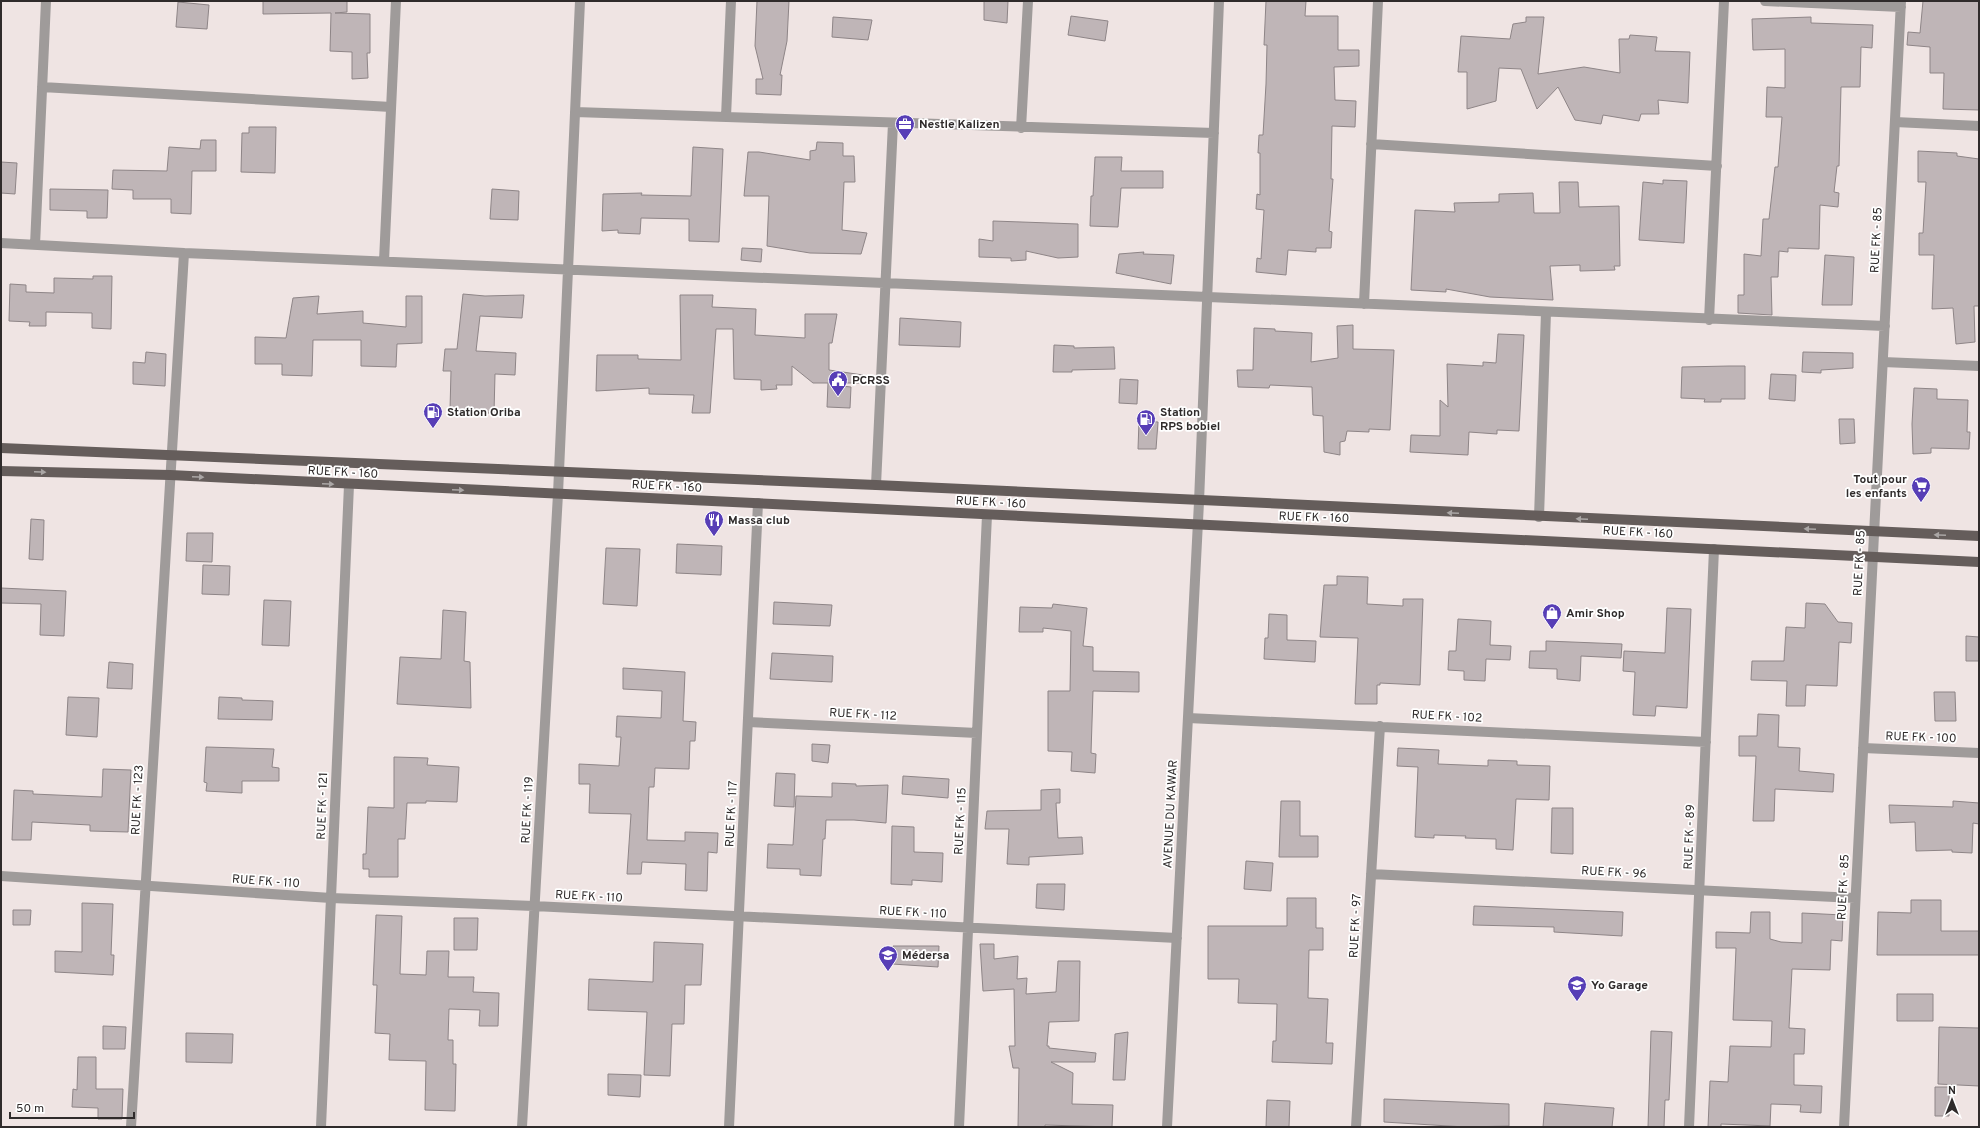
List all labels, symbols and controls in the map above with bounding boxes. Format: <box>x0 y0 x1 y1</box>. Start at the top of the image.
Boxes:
office icon: Nestle Kalizen <box>894 113 916 141</box>
place label: Nestle Kalizen <box>919 117 1000 133</box>
street label: RUE FK - 85 <box>1867 207 1887 273</box>
public building icon: PCRSS <box>827 369 849 397</box>
place label: PCRSS <box>852 373 890 389</box>
fuel station icon: Station Oriba <box>422 401 444 429</box>
place label: Station Oriba <box>447 405 521 421</box>
place label: Station RPS bobiel <box>1160 405 1220 435</box>
fuel station icon: Station RPS bobiel <box>1135 408 1157 436</box>
street label: RUE FK - 160 <box>307 463 379 483</box>
one-way arrow <box>34 469 47 475</box>
place label: Tout pour les enfants <box>1846 472 1907 502</box>
one-way arrow <box>192 473 204 480</box>
supermarket icon: Tout pour les enfants <box>1910 475 1932 503</box>
street label: RUE FK - 160 <box>631 477 703 497</box>
one-way arrow <box>322 481 335 487</box>
one-way arrow <box>452 487 464 494</box>
street label: RUE FK - 160 <box>955 493 1027 513</box>
restaurant icon: Massa club <box>703 509 725 537</box>
street label: RUE FK - 160 <box>1278 509 1350 527</box>
one-way arrow <box>1447 510 1459 517</box>
place label: Massa club <box>728 513 790 529</box>
one-way arrow <box>1575 516 1588 522</box>
street label: RUE FK - 160 <box>1602 523 1674 543</box>
one-way arrow <box>1804 525 1816 532</box>
street label: RUE FK - 85 <box>1850 530 1870 596</box>
one-way arrow <box>1934 531 1946 538</box>
shop icon: Amir Shop <box>1541 602 1563 630</box>
place label: Amir Shop <box>1566 606 1625 622</box>
street label: RUE FK - 112 <box>829 705 897 725</box>
street label: RUE FK - 102 <box>1411 707 1483 727</box>
street label: RUE FK - 100 <box>1885 729 1957 747</box>
street label: AVENUE DU KAWAR <box>1160 759 1182 869</box>
street label: RUE FK - 123 <box>128 765 148 836</box>
street label: RUE FK - 121 <box>314 772 332 840</box>
street label: RUE FK - 119 <box>518 776 538 844</box>
street label: RUE FK - 117 <box>722 780 742 848</box>
street label: RUE FK - 115 <box>951 787 971 855</box>
street label: RUE FK - 89 <box>1681 804 1699 870</box>
street label: RUE FK - 85 <box>1834 854 1854 920</box>
street label: RUE FK - 96 <box>1581 863 1647 883</box>
street label: RUE FK - 110 <box>232 872 300 892</box>
street label: RUE FK - 110 <box>555 887 623 907</box>
street label: RUE FK - 97 <box>1346 894 1366 959</box>
street label: RUE FK - 110 <box>879 903 947 923</box>
school or university icon: Médersa <box>877 944 899 972</box>
place label: Médersa <box>902 948 949 964</box>
school or university icon: Yo Garage <box>1566 974 1588 1002</box>
place label: Yo Garage <box>1591 978 1648 994</box>
north arrow <box>1932 1080 1972 1120</box>
text: N <box>1948 1084 1956 1098</box>
scale bar <box>10 1094 134 1120</box>
text: 50 m <box>16 1101 44 1117</box>

